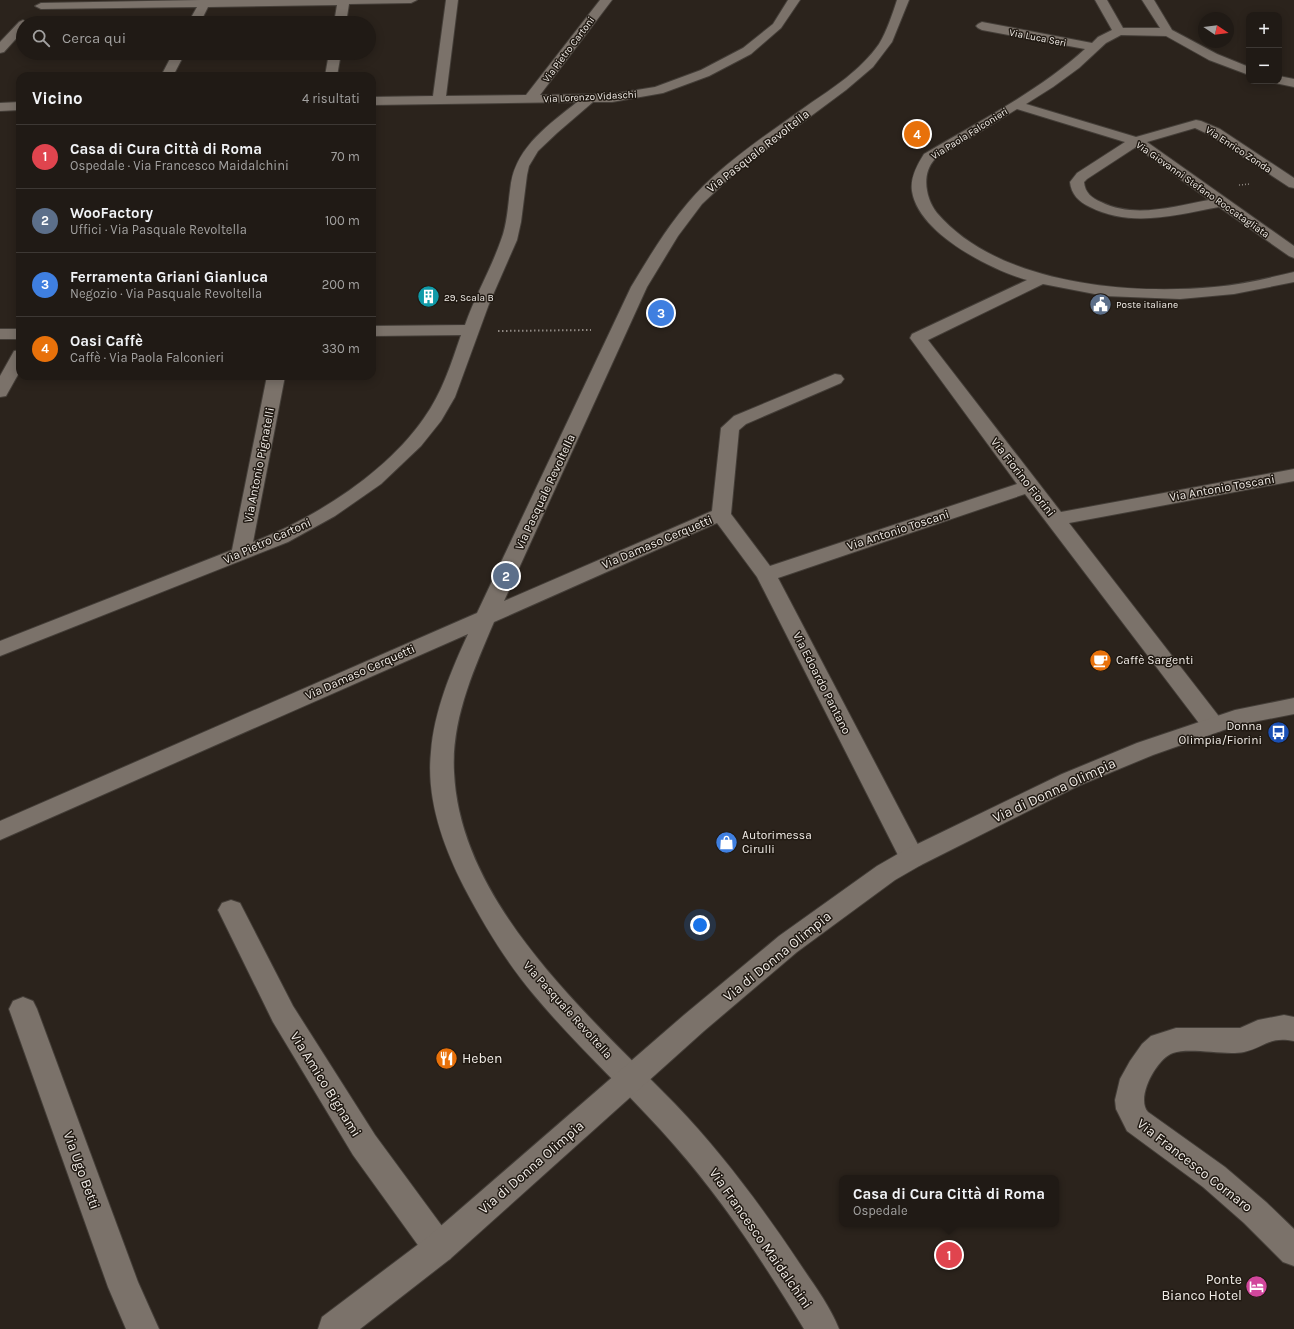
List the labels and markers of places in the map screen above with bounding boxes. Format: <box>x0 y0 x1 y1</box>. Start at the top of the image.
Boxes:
pin: 4 <box>904 119 930 149</box>
building icon: 29, Scala B <box>416 284 442 310</box>
public building icon: Poste italiane <box>1087 291 1113 317</box>
place label: 29, Scala B <box>444 292 494 304</box>
pin: 3 <box>648 298 674 328</box>
place label: Poste italiane <box>1116 299 1178 311</box>
pin: 2 <box>493 561 519 591</box>
cafe icon: Caffè Sargenti <box>1087 647 1113 673</box>
place label: Caffè Sargenti <box>1116 653 1193 667</box>
place label: Donna Olimpia/Fiorini <box>1179 719 1262 747</box>
bus stop icon: Donna Olimpia/Fiorini <box>1265 720 1291 746</box>
place label: Autorimessa Cirulli <box>742 828 812 856</box>
shop icon: Autorimessa Cirulli <box>713 829 739 855</box>
restaurant icon: Heben <box>434 1045 460 1071</box>
place label: Heben <box>462 1050 502 1067</box>
pin: 1 <box>936 1240 962 1270</box>
place label: Ponte Bianco Hotel <box>1161 1271 1242 1304</box>
hotel icon: Ponte Bianco Hotel <box>1244 1274 1270 1300</box>

